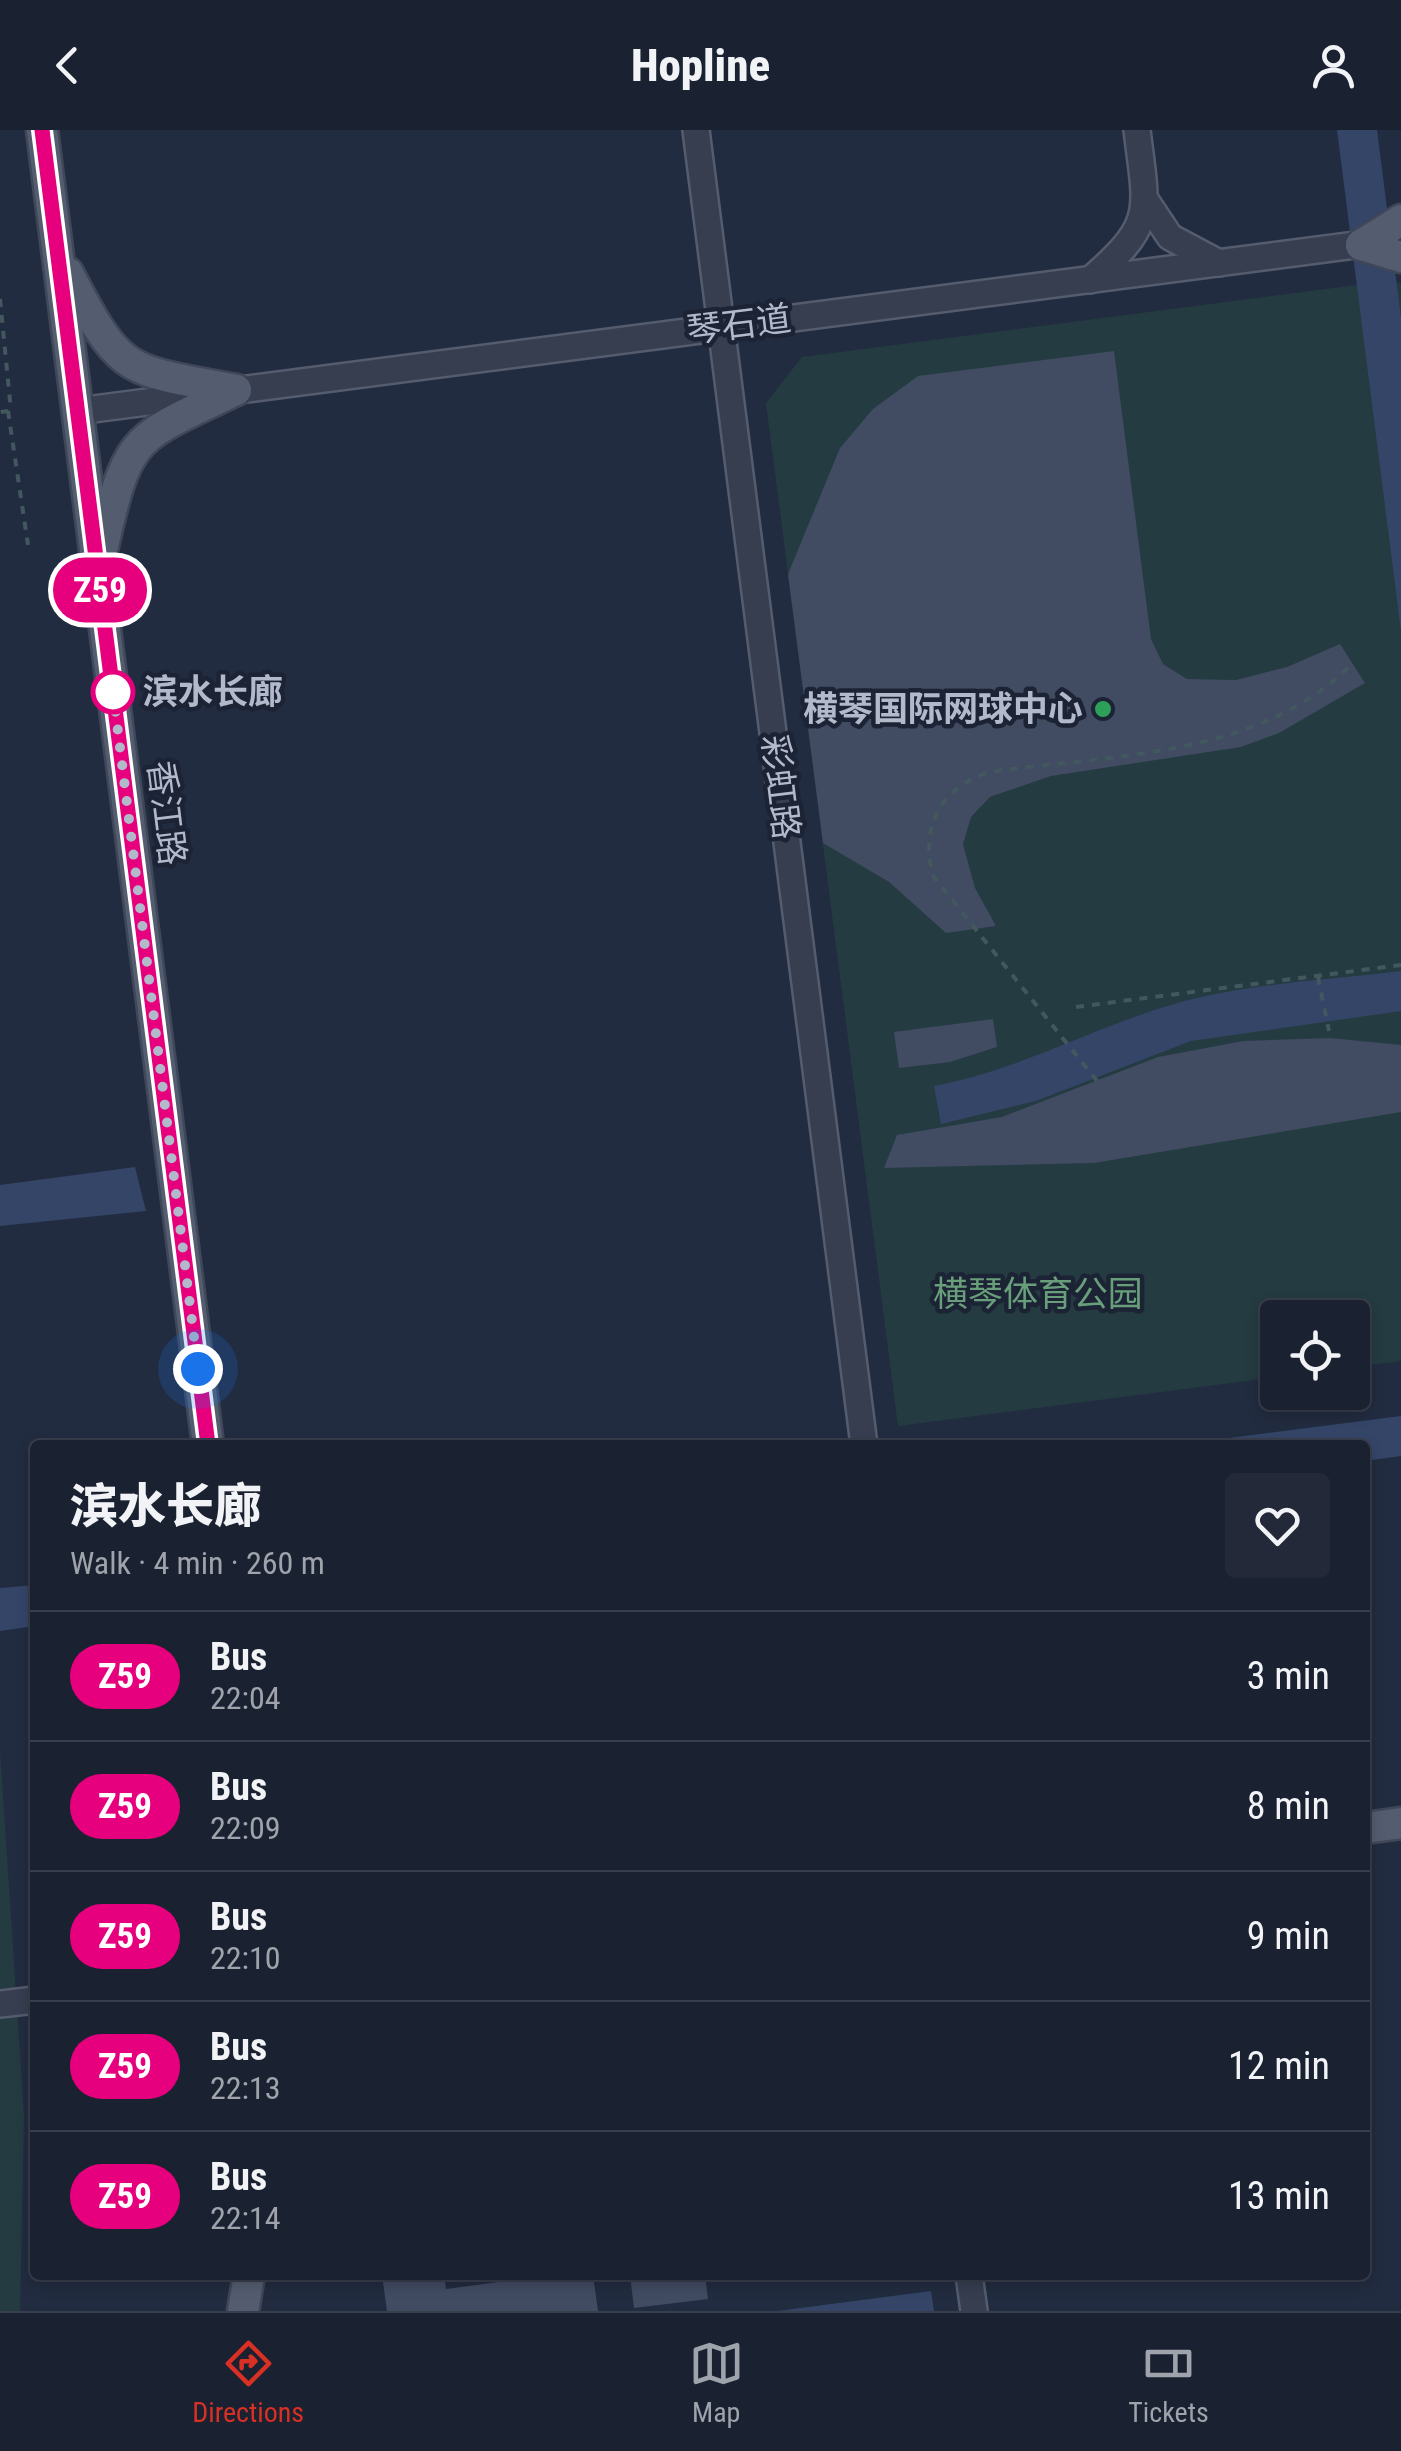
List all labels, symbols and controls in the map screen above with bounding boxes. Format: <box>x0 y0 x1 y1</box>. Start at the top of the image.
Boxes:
icon: back <box>40 38 95 93</box>
icon: person <box>1306 38 1361 93</box>
text: Hopline <box>631 39 770 92</box>
street label: 琴石道 <box>684 298 794 352</box>
line badge: Z59 <box>42 558 158 622</box>
text: Z59 <box>73 570 127 611</box>
marker: 滨水长廊 <box>92 671 134 713</box>
place label: 滨水长廊 <box>143 672 283 713</box>
place label: 横琴国际网球中心 <box>803 689 1083 730</box>
marker: 横琴国际网球中心 <box>1092 698 1114 720</box>
street label: 彩虹路 <box>753 732 807 842</box>
street label: 香江路 <box>139 758 193 868</box>
park label: 横琴体育公园 <box>933 1274 1143 1315</box>
map controls <box>1260 1300 1370 1410</box>
button: locate <box>1260 1300 1370 1410</box>
your location <box>173 1344 223 1394</box>
button: heart <box>1225 1473 1330 1578</box>
text: 滨水长廊 <box>70 1478 262 1535</box>
text: Walk · 4 min · 260 m <box>70 1544 325 1582</box>
text: Bus <box>210 1635 267 1679</box>
text: 3 min <box>1247 1654 1330 1698</box>
text: Z59 <box>98 1656 152 1697</box>
text: 22:04 <box>210 1679 281 1717</box>
text: Bus <box>210 1765 267 1809</box>
text: 8 min <box>1247 1784 1330 1828</box>
text: Z59 <box>98 1786 152 1827</box>
text: 22:09 <box>210 1809 281 1847</box>
text: Bus <box>210 1895 267 1939</box>
text: 9 min <box>1247 1914 1330 1958</box>
text: Z59 <box>98 1916 152 1957</box>
text: 22:10 <box>210 1939 281 1977</box>
text: Bus <box>210 2025 267 2069</box>
text: 12 min <box>1228 2044 1330 2088</box>
text: Z59 <box>98 2046 152 2087</box>
text: 22:13 <box>210 2069 281 2107</box>
text: Bus <box>210 2155 267 2199</box>
text: 13 min <box>1228 2174 1330 2218</box>
text: Z59 <box>98 2176 152 2217</box>
text: 22:14 <box>210 2199 281 2237</box>
tab: Directions <box>192 2336 304 2429</box>
tab: Map <box>689 2336 744 2429</box>
tab: Tickets <box>1128 2336 1209 2429</box>

